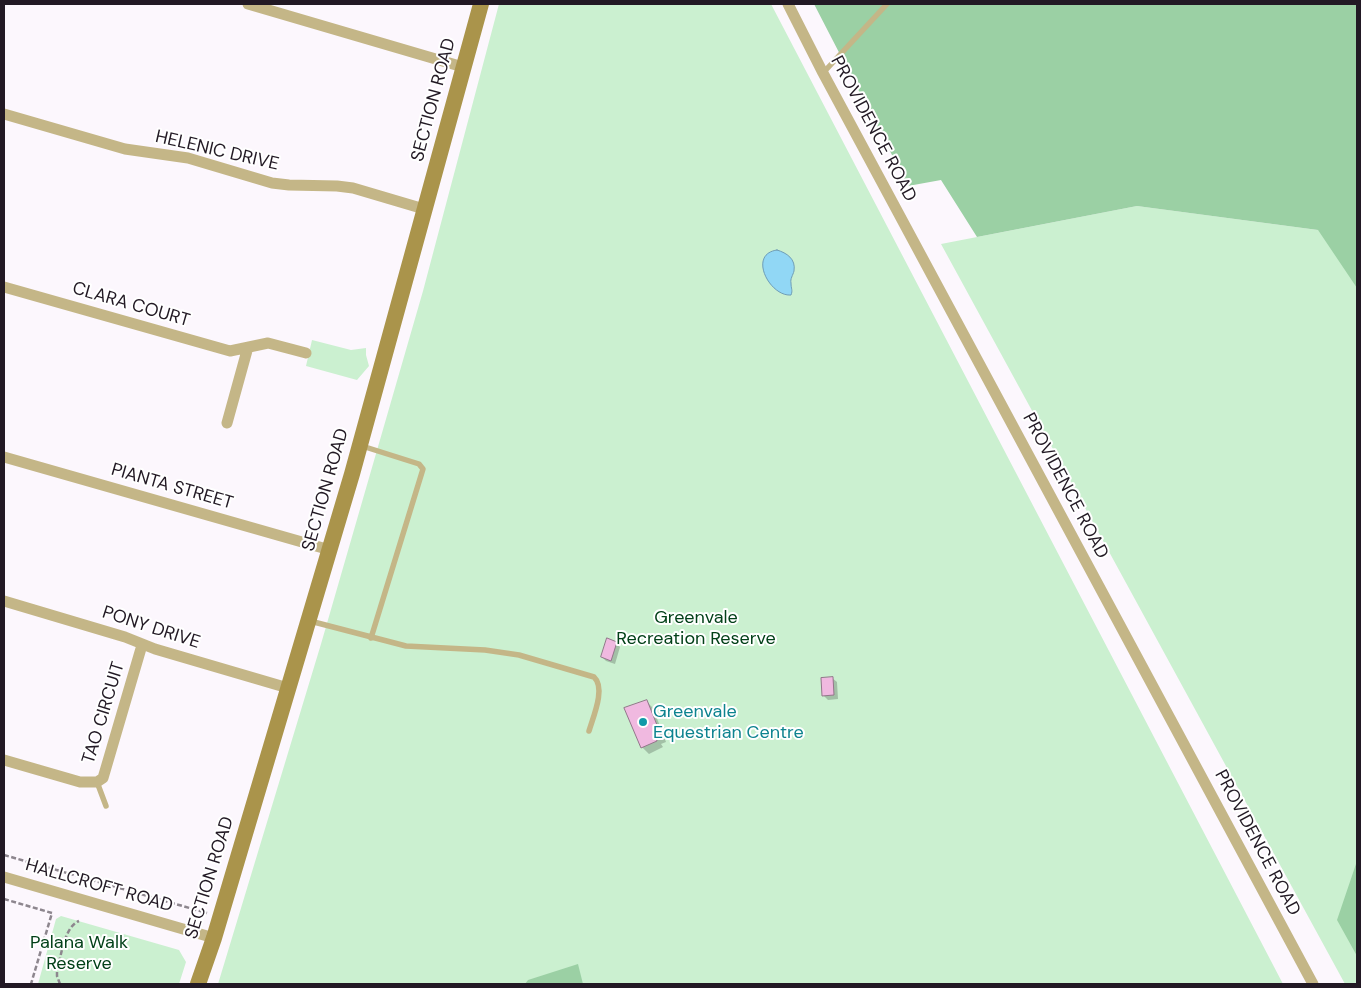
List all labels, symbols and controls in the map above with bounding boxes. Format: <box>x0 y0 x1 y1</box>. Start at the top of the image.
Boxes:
street label: SECTION ROAD <box>407 36 461 164</box>
street label: PROVIDENCE ROAD <box>825 53 921 205</box>
street label: HELENIC DRIVE <box>153 126 281 176</box>
street label: CLARA COURT <box>70 278 192 332</box>
street label: PROVIDENCE ROAD <box>1017 410 1113 562</box>
street label: SECTION ROAD <box>298 426 354 554</box>
street label: PIANTA STREET <box>109 459 235 515</box>
street label: PONY DRIVE <box>99 602 203 654</box>
park label: Greenvale Recreation Reserve <box>616 607 776 650</box>
street label: TAO CIRCUIT <box>78 659 130 767</box>
place label: Greenvale Equestrian Centre <box>653 701 804 744</box>
marker: Greenvale Equestrian Centre <box>637 716 649 728</box>
street label: PROVIDENCE ROAD <box>1209 767 1305 919</box>
street label: SECTION ROAD <box>181 814 239 942</box>
street label: HALLCROFT ROAD <box>23 855 175 917</box>
park label: Palana Walk Reserve <box>30 932 128 974</box>

